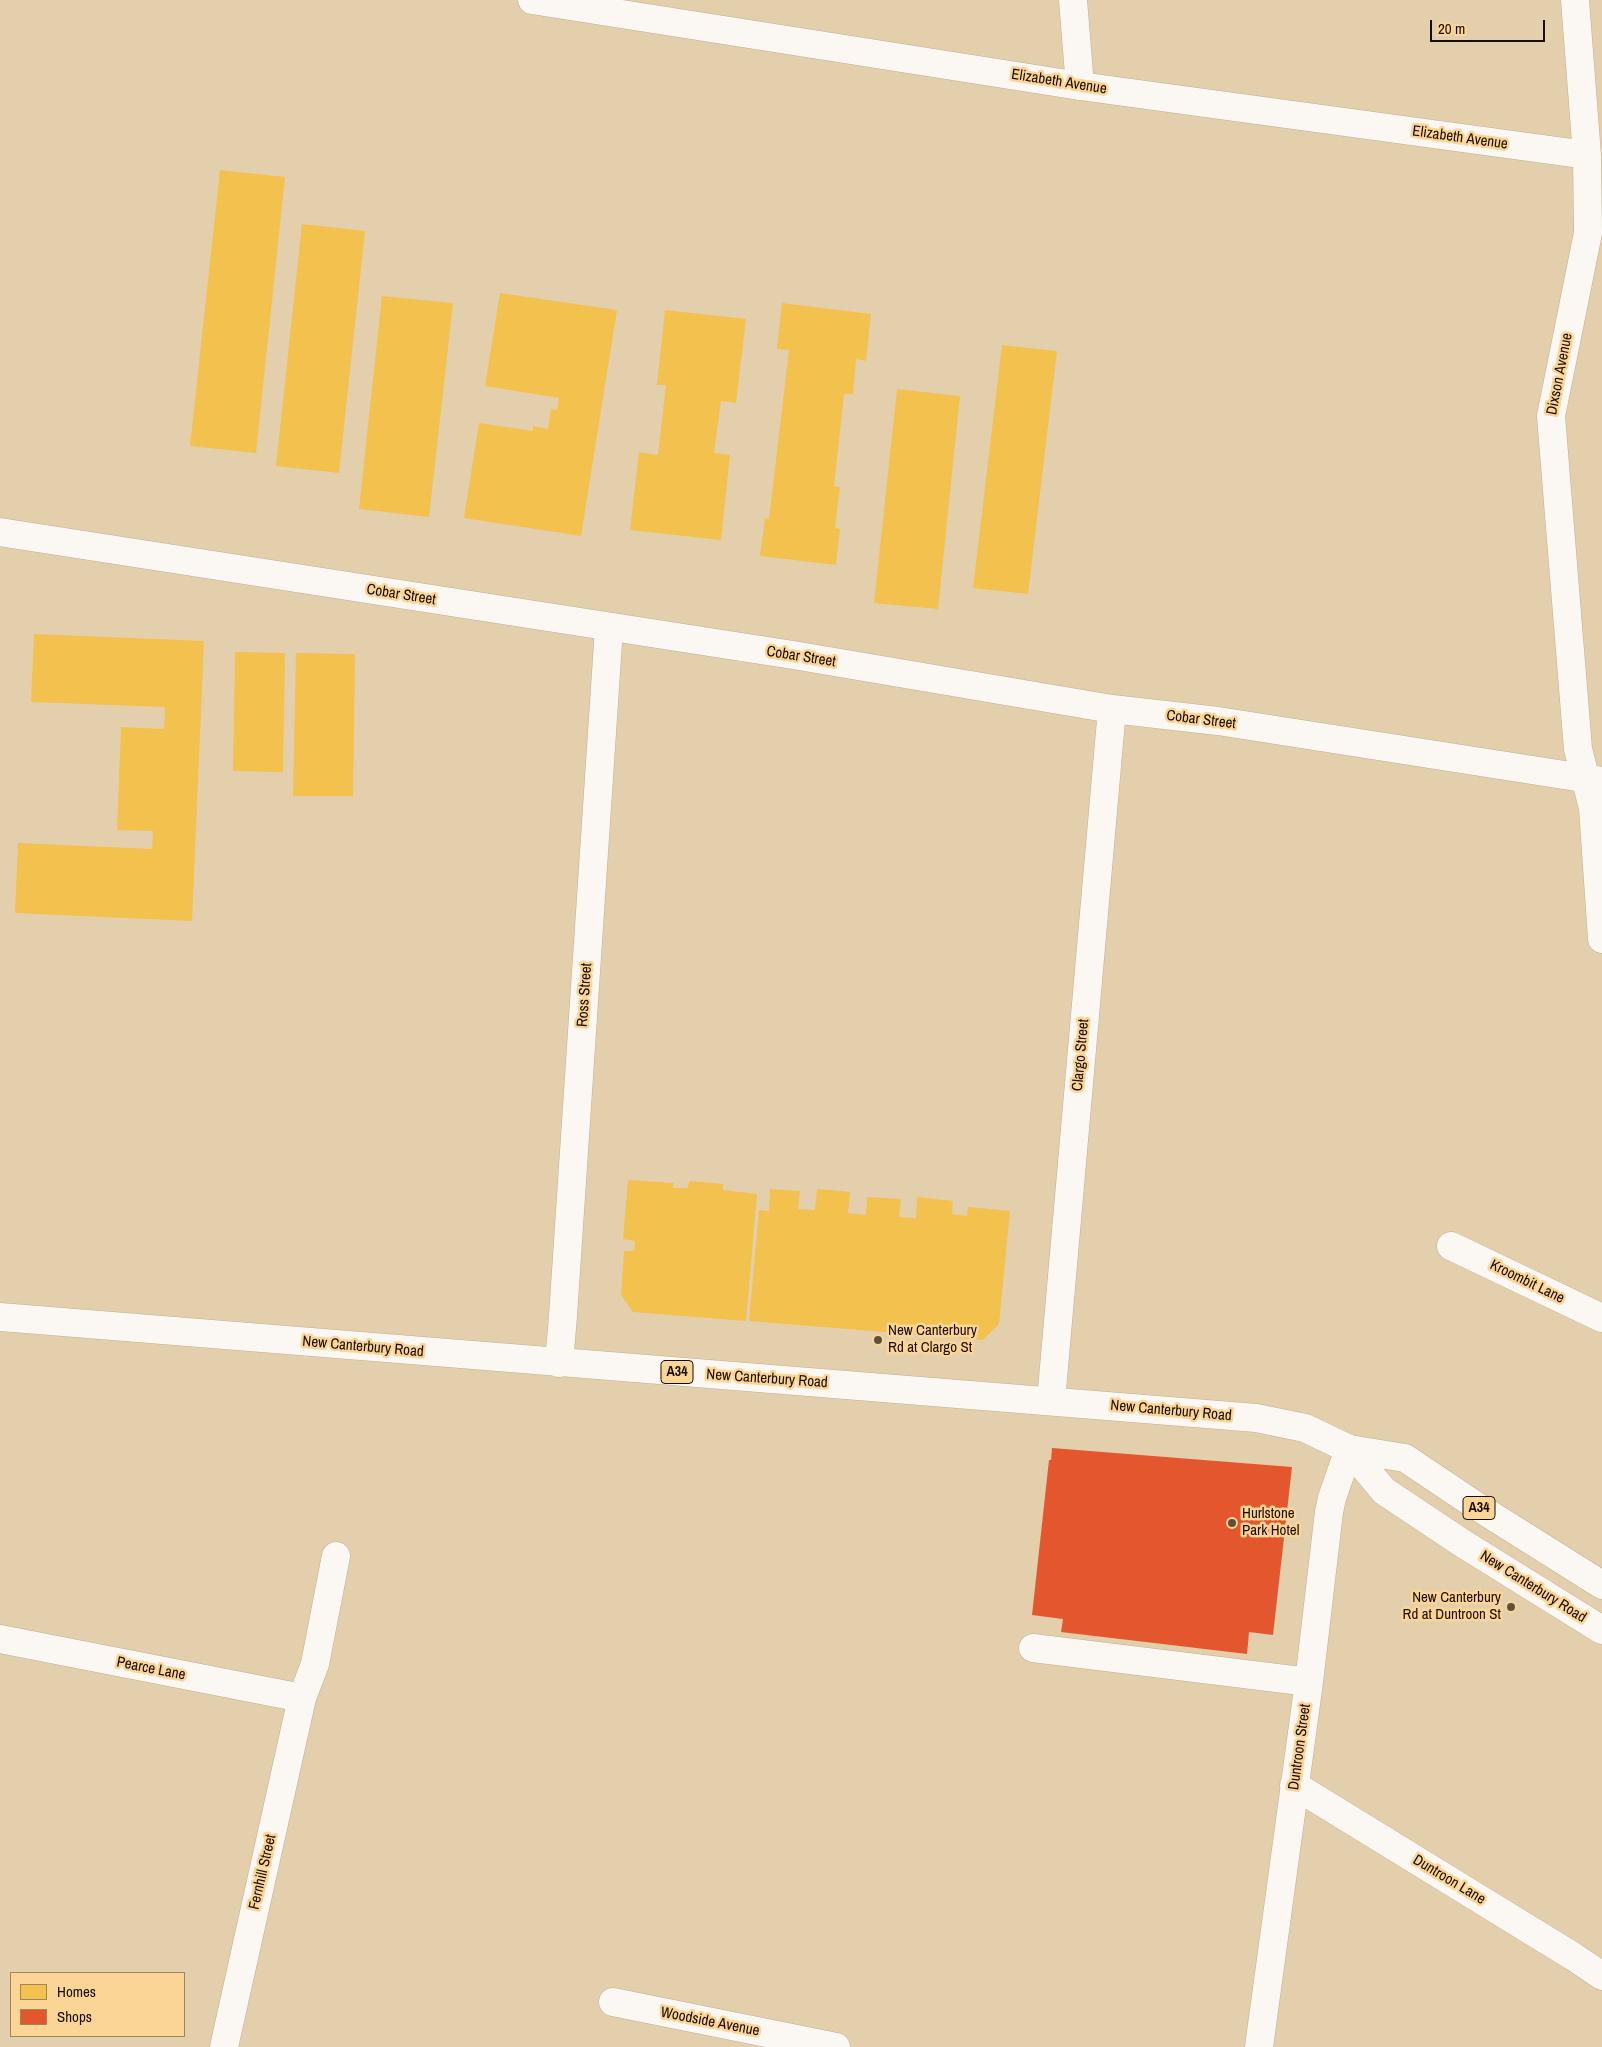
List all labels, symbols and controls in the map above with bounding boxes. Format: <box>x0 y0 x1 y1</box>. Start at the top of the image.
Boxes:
scale bar <box>1432 10 1547 42</box>
text: 20 m <box>1438 18 1465 39</box>
street label: Elizabeth Avenue <box>1010 66 1108 98</box>
street label: Elizabeth Avenue <box>1411 122 1509 154</box>
street label: Dixson Avenue <box>1543 331 1577 417</box>
street label: Cobar Street <box>365 581 437 609</box>
street label: Cobar Street <box>765 643 837 671</box>
street label: Cobar Street <box>1165 707 1237 733</box>
street label: Ross Street <box>574 962 596 1028</box>
street label: Clargo Street <box>1069 1018 1093 1092</box>
street label: Kroombit Lane <box>1487 1256 1567 1308</box>
place label: New Canterbury Rd at Clargo St <box>888 1322 977 1357</box>
street label: New Canterbury Road <box>302 1333 424 1361</box>
marker: New Canterbury Rd at Clargo St <box>872 1334 884 1346</box>
road number: A34 <box>661 1360 693 1384</box>
street label: New Canterbury Road <box>706 1366 828 1392</box>
street label: New Canterbury Road <box>1110 1397 1232 1425</box>
road number: A34 <box>1463 1496 1495 1520</box>
place label: Hurlstone Park Hotel <box>1242 1505 1299 1540</box>
marker: Hurlstone Park Hotel <box>1226 1517 1238 1529</box>
street label: New Canterbury Road <box>1477 1547 1589 1627</box>
place label: New Canterbury Rd at Duntroon St <box>1403 1589 1501 1624</box>
marker: New Canterbury Rd at Duntroon St <box>1505 1601 1517 1613</box>
street label: Pearce Lane <box>115 1654 187 1684</box>
street label: Duntroon Street <box>1285 1703 1315 1791</box>
street label: Fernhill Street <box>246 1833 280 1911</box>
street label: Duntroon Lane <box>1409 1851 1489 1909</box>
legend <box>10 1972 185 2037</box>
text: Homes <box>57 1981 96 2002</box>
street label: Woodside Avenue <box>659 2004 761 2040</box>
text: Shops <box>57 2006 92 2027</box>

